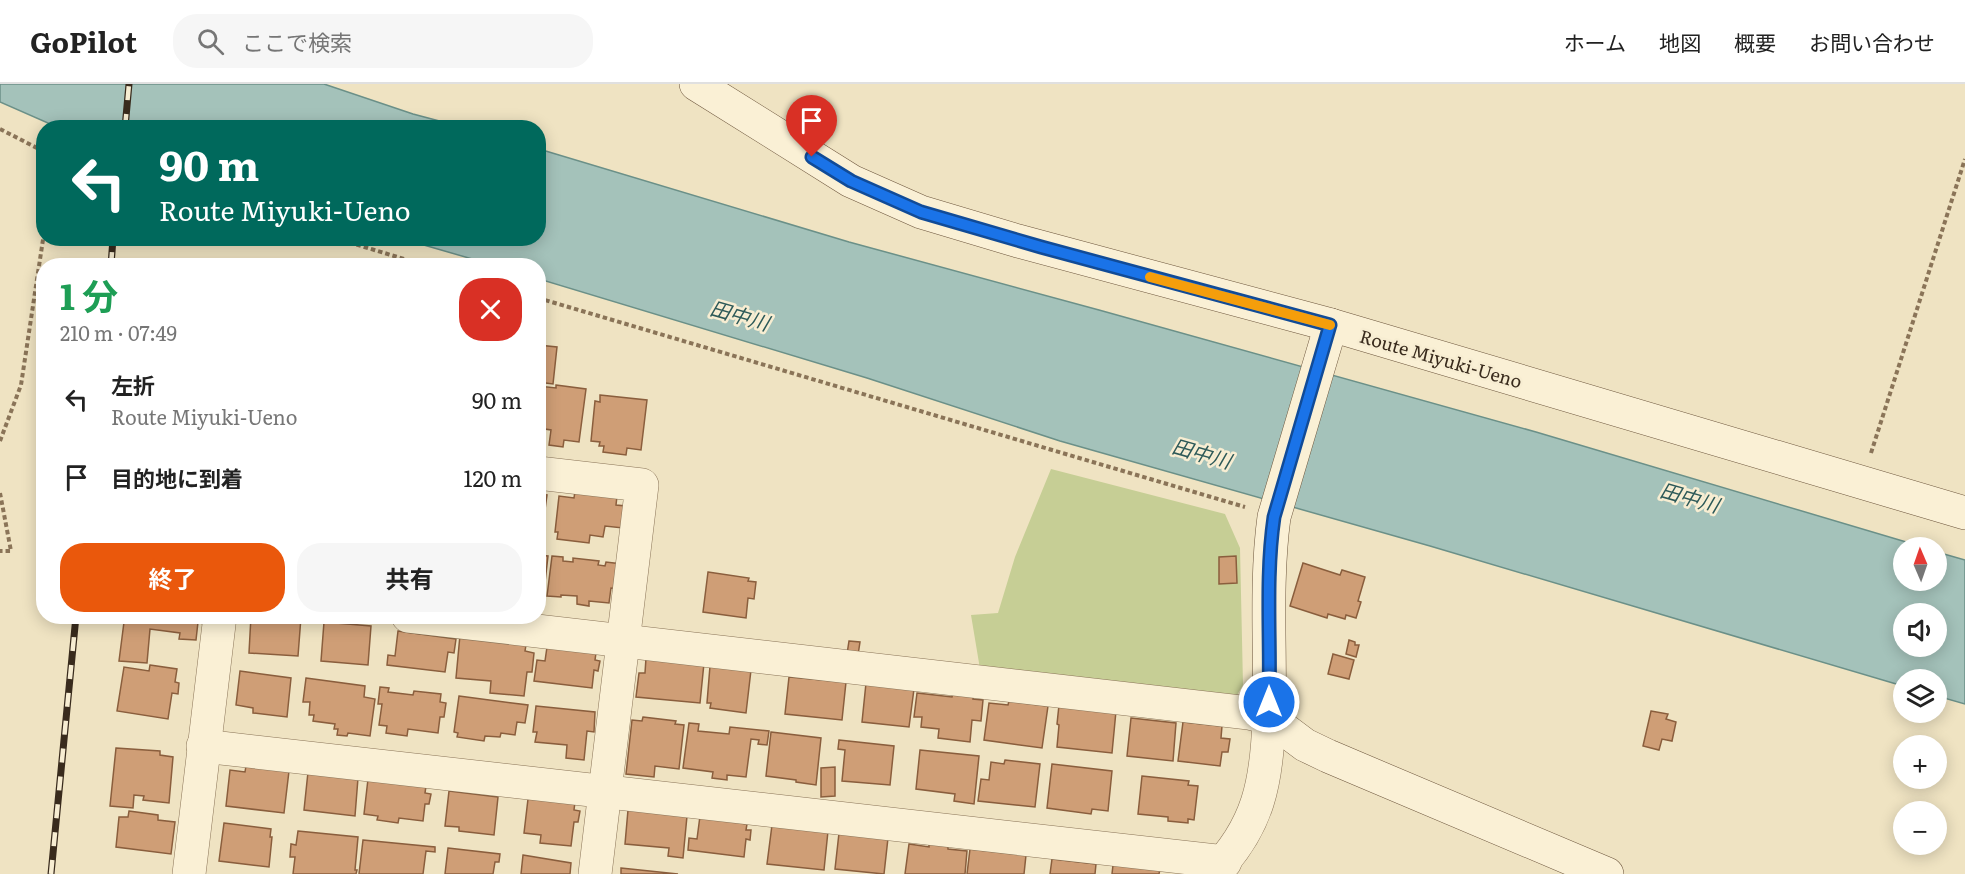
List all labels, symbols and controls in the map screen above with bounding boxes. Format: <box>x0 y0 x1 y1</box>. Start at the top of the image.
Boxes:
search box <box>173 14 593 68</box>
text: GoPilot <box>30 20 137 62</box>
icon: search <box>194 25 227 58</box>
text: ここで検索 <box>242 25 352 58</box>
text: ホーム <box>1564 26 1626 57</box>
text: 地図 <box>1659 26 1701 57</box>
text: 概要 <box>1734 26 1776 57</box>
text: お問い合わせ <box>1809 26 1935 57</box>
pin <box>786 95 837 157</box>
icon: arrive <box>795 104 828 137</box>
text: 90 m <box>159 132 259 194</box>
icon: left <box>60 144 138 222</box>
text: Route Miyuki-Ueno <box>159 189 411 229</box>
text: 1 分 <box>60 268 118 321</box>
button: close <box>459 278 522 341</box>
water label: 田中川 <box>707 291 775 337</box>
text: 210 m · 07:49 <box>60 317 177 347</box>
street label: Route Miyuki-Ueno <box>1357 322 1525 394</box>
text: 左折 <box>111 368 155 401</box>
icon: left <box>60 383 93 416</box>
text: 90 m <box>472 383 522 416</box>
text: Route Miyuki-Ueno <box>111 401 297 431</box>
water label: 田中川 <box>1169 429 1237 475</box>
icon: arrive <box>60 461 93 494</box>
text: 目的地に到着 <box>111 461 243 494</box>
text: 120 m <box>463 461 522 494</box>
water label: 田中川 <box>1657 473 1725 519</box>
north arrow <box>1893 537 1947 591</box>
map controls <box>1893 537 1947 855</box>
button: 終了 <box>60 543 285 612</box>
button: 共有 <box>297 543 522 612</box>
button: sound <box>1893 603 1947 657</box>
button: layers <box>1893 669 1947 723</box>
position arrow <box>1237 670 1301 734</box>
button: + <box>1893 735 1947 789</box>
button: − <box>1893 801 1947 855</box>

